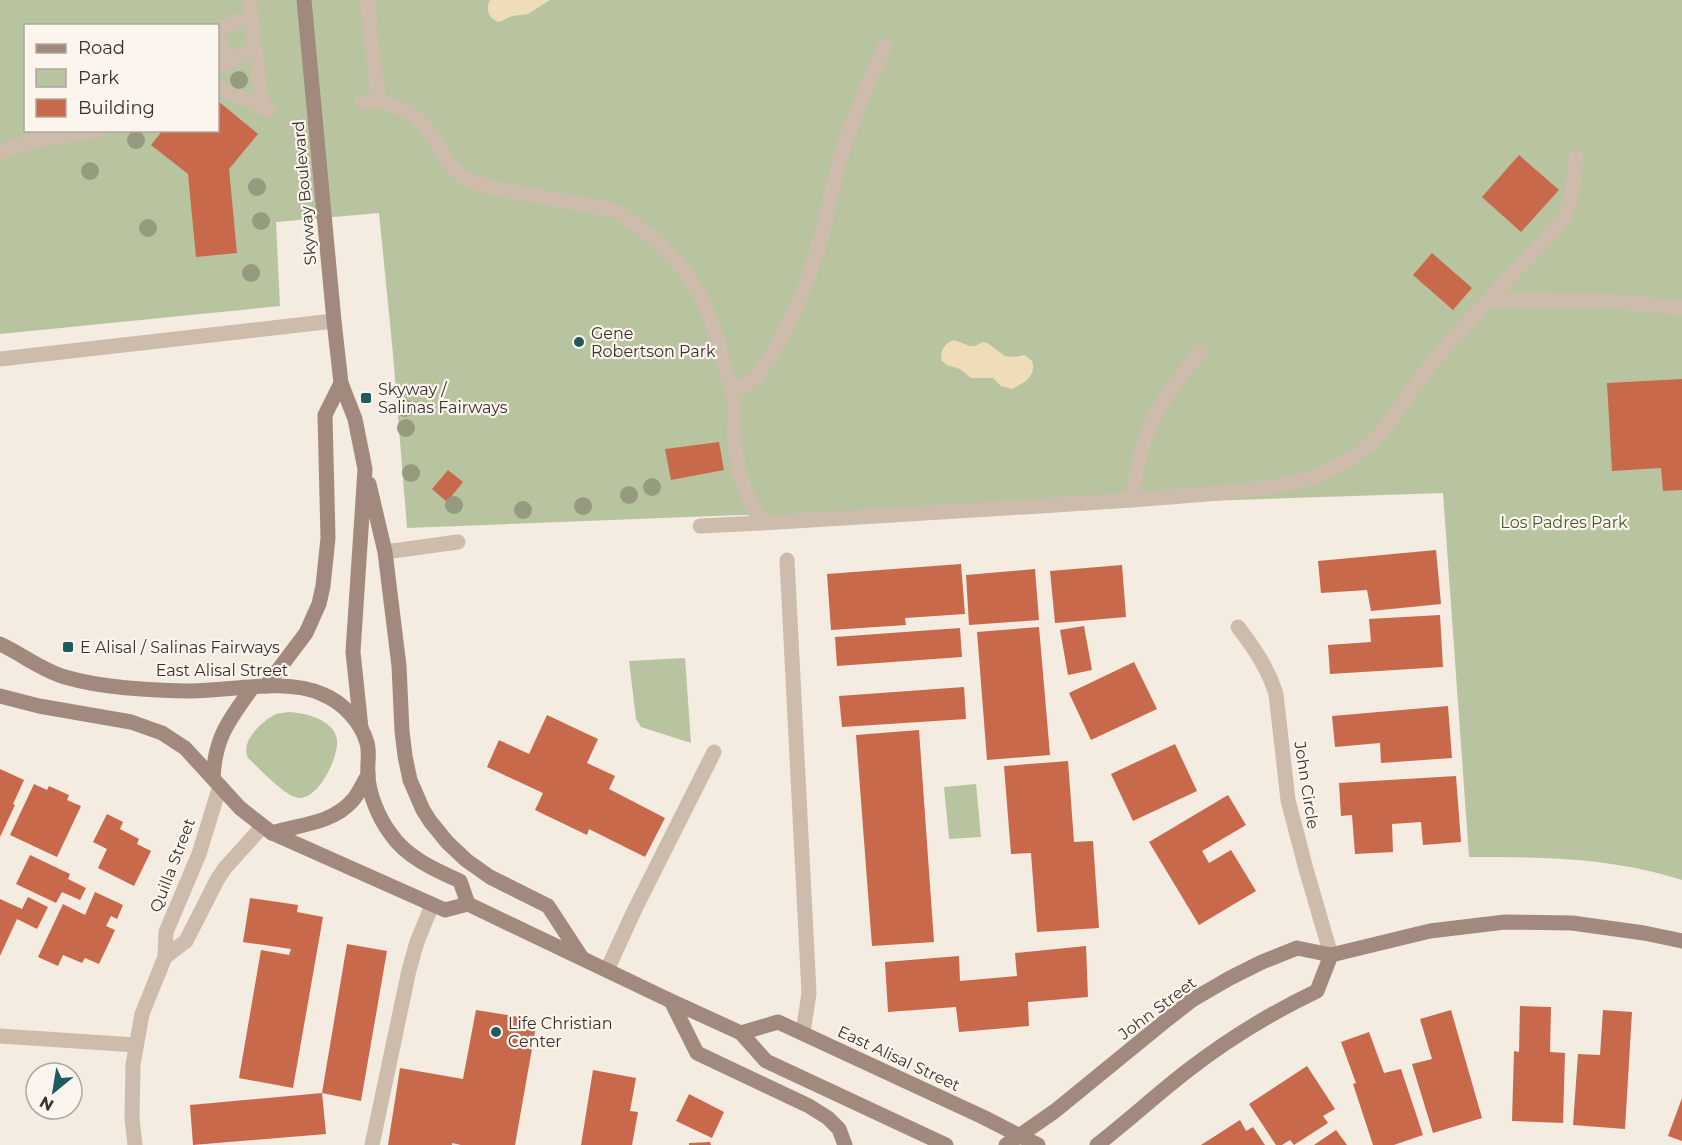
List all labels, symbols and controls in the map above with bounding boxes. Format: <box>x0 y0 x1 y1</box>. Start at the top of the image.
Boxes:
legend <box>24 24 219 132</box>
text: Road <box>78 37 125 59</box>
text: Park <box>78 67 119 89</box>
text: Building <box>78 97 155 119</box>
street label: Skyway Boulevard <box>289 120 320 266</box>
place label: Gene Robertson Park <box>591 324 716 361</box>
marker: Gene Robertson Park <box>572 335 586 349</box>
place label: Skyway / Salinas Fairways <box>378 380 508 417</box>
marker: Skyway / Salinas Fairways <box>359 391 373 405</box>
park label: Los Padres Park <box>1500 513 1628 532</box>
place label: E Alisal / Salinas Fairways <box>80 638 280 657</box>
marker: E Alisal / Salinas Fairways <box>61 640 75 654</box>
street label: East Alisal Street <box>156 661 289 680</box>
street label: John Circle <box>1290 739 1323 830</box>
street label: Quilla Street <box>146 815 199 915</box>
street label: John Street <box>1114 973 1200 1044</box>
place label: Life Christian Center <box>508 1014 613 1051</box>
street label: East Alisal Street <box>835 1022 963 1095</box>
marker: Life Christian Center <box>489 1025 503 1039</box>
north arrow <box>24 1061 84 1121</box>
text: N <box>36 1092 57 1115</box>

